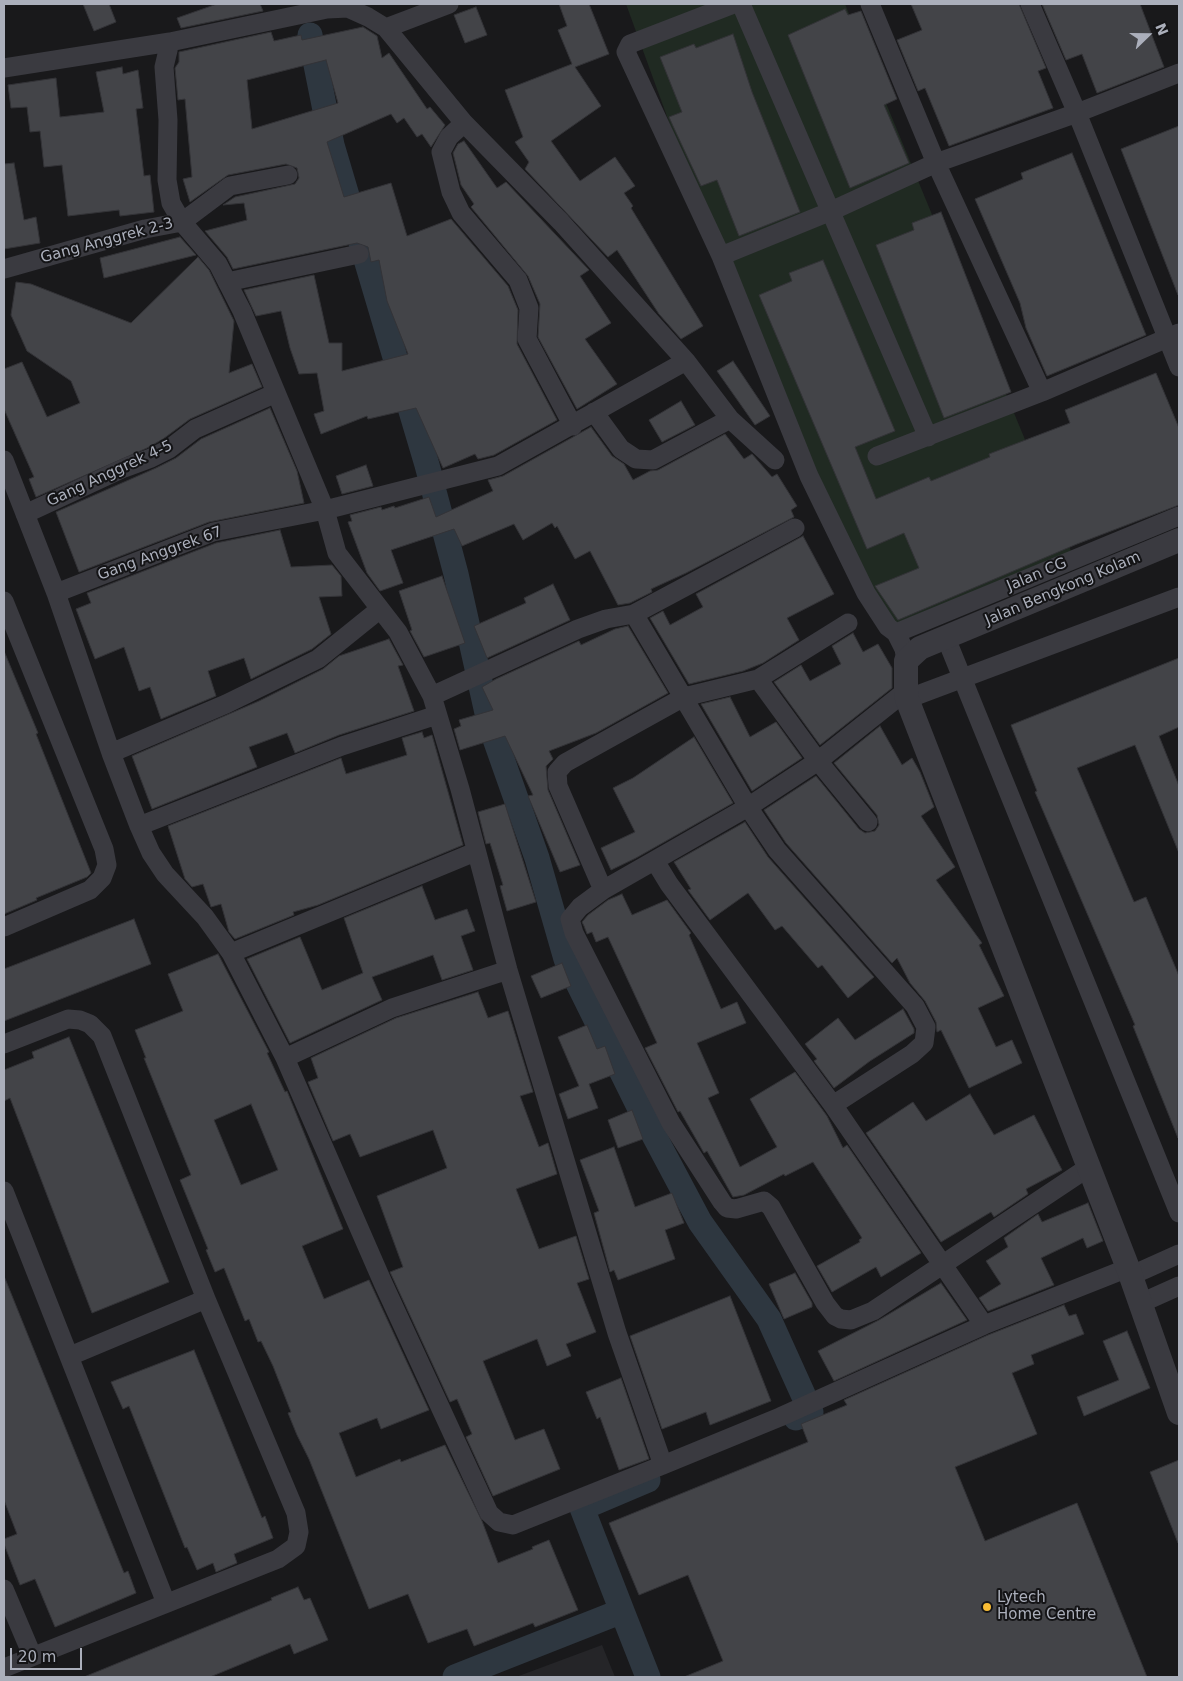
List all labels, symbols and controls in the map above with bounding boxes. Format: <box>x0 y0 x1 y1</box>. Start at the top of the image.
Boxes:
north arrow <box>1123 10 1173 60</box>
text: N <box>1152 21 1172 38</box>
street label: Gang Anggrek 2-3 <box>39 215 175 267</box>
street label: Gang Anggrek 4-5 <box>44 437 176 511</box>
street label: Gang Anggrek 67 <box>95 523 225 585</box>
street label: Jalan Bengkong Kolam <box>983 548 1143 630</box>
street label: Jalan CG <box>1004 554 1070 596</box>
place label: Lytech Home Centre <box>997 1589 1096 1624</box>
marker: Lytech Home Centre <box>981 1601 993 1613</box>
scale bar <box>12 1638 85 1670</box>
text: 20 m <box>18 1648 56 1666</box>

